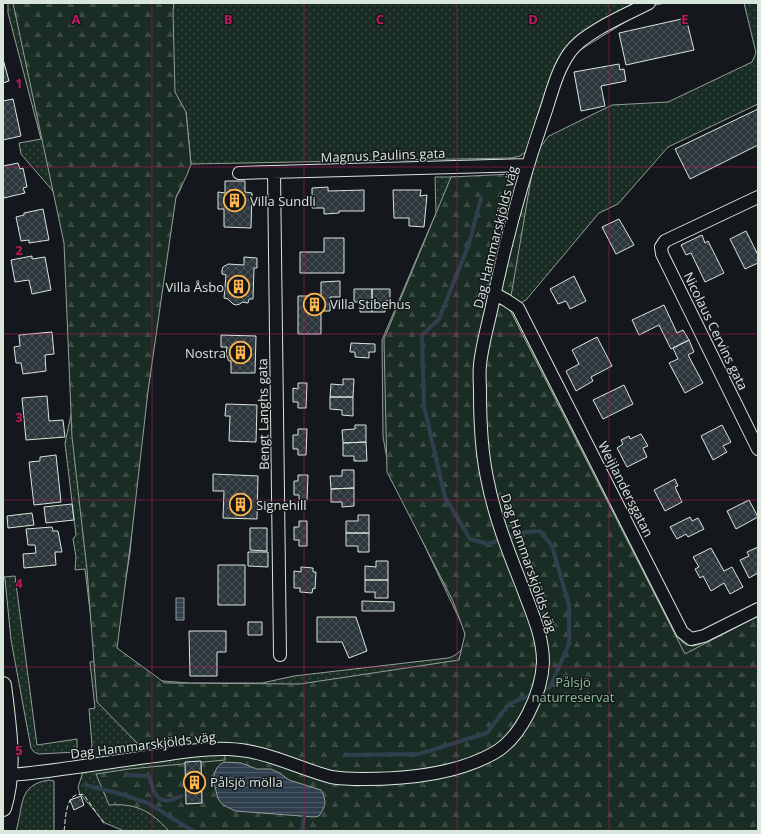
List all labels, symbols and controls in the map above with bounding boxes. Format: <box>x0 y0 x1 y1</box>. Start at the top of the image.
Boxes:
text: A <box>72 10 81 28</box>
text: B <box>224 10 233 28</box>
text: C <box>376 10 384 28</box>
text: D <box>528 10 538 28</box>
text: E <box>681 10 689 28</box>
text: 1 <box>15 74 23 92</box>
street label: Magnus Paulins gata <box>320 144 446 166</box>
street label: Dag Hammarskjölds väg <box>469 164 521 310</box>
building icon: Villa Sundli <box>222 188 248 214</box>
place label: Villa Sundli <box>250 192 316 210</box>
text: 2 <box>15 241 23 259</box>
street label: Nicolaus Cervins gata <box>680 269 752 393</box>
building icon: Villa Åsbo <box>226 274 252 300</box>
place label: Villa Åsbo <box>166 278 224 296</box>
building icon: Villa Stibehus <box>301 291 327 317</box>
place label: Villa Stibehus <box>330 295 411 313</box>
building icon: Nostra <box>228 340 254 366</box>
place label: Nostra <box>185 344 226 362</box>
street label: Bengt Langhs gata <box>253 358 273 470</box>
text: 3 <box>15 408 23 426</box>
street label: Weijlandersgatan <box>594 438 658 540</box>
street label: Dag Hammarskjölds väg <box>497 491 561 635</box>
building icon: Signehill <box>227 492 253 518</box>
place label: Signehill <box>256 496 307 514</box>
text: 4 <box>15 574 23 592</box>
park label: Pålsjö naturreservat <box>532 673 615 706</box>
street label: Dag Hammarskjölds väg <box>69 727 217 763</box>
text: 5 <box>15 741 23 759</box>
building icon: Pålsjö mölla <box>181 769 207 795</box>
place label: Pålsjö mölla <box>210 773 283 791</box>

